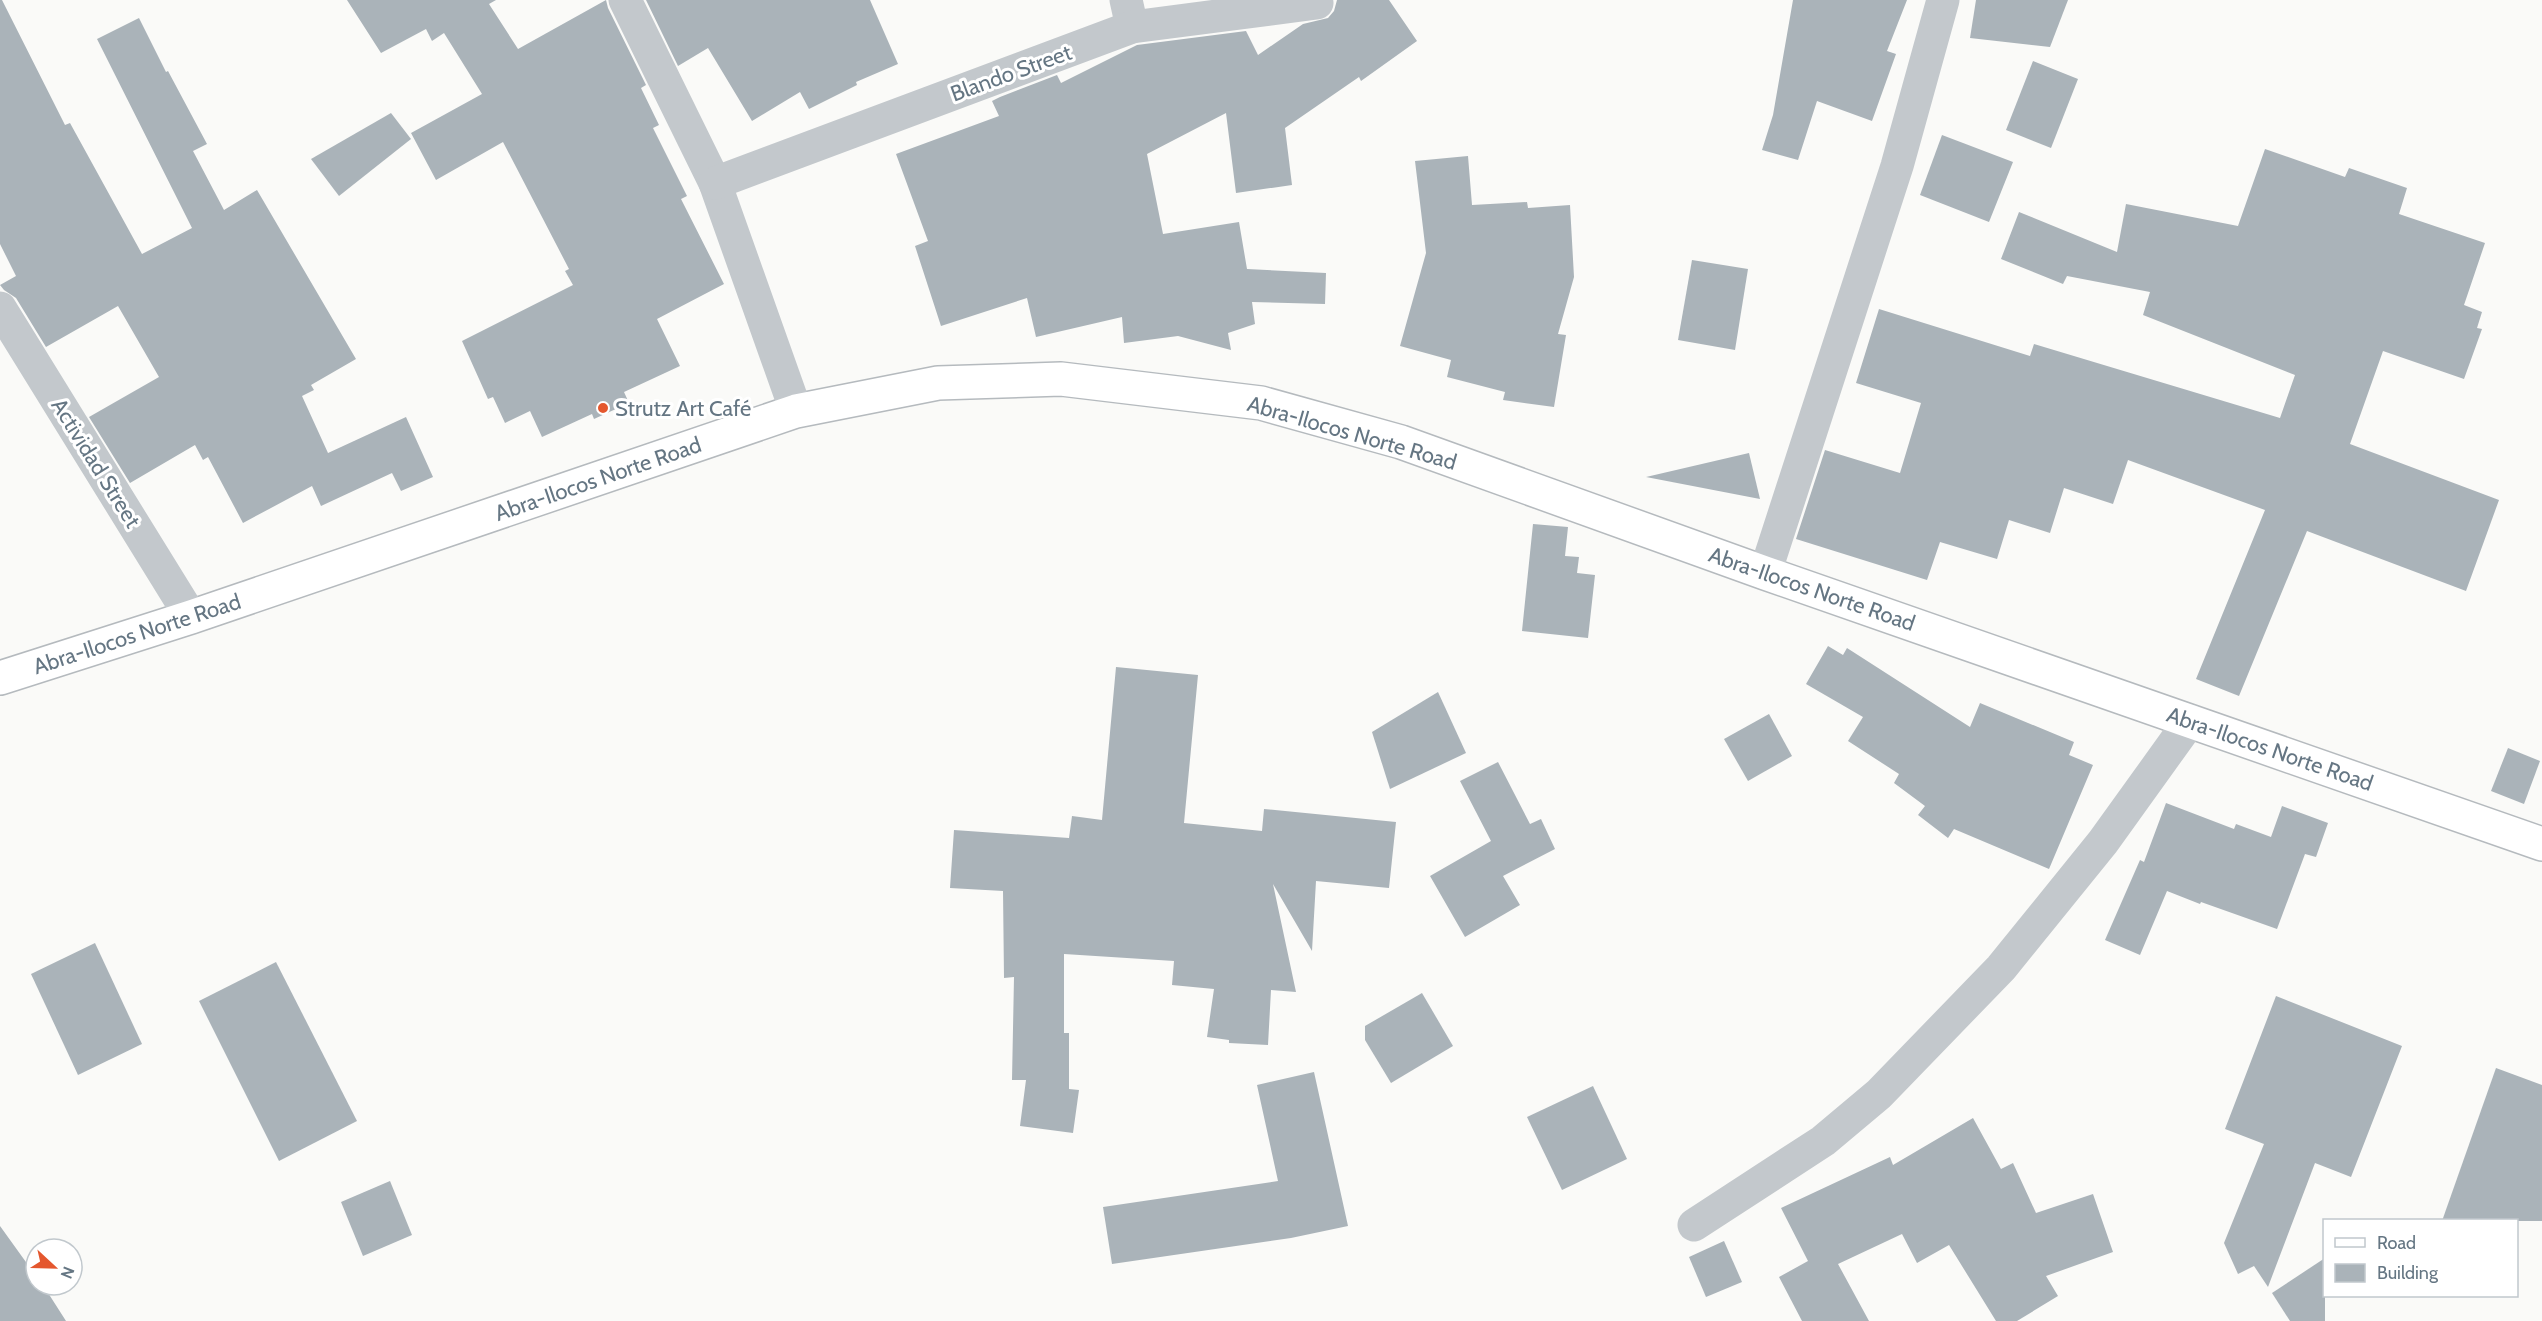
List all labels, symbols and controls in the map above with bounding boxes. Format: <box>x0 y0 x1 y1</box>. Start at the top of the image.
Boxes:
street label: Blando Street <box>947 38 1076 107</box>
street label: Abra-Ilocos Norte Road <box>1244 390 1460 476</box>
street label: Actividad Street <box>46 393 147 533</box>
place label: Strutz Art Café <box>615 395 751 422</box>
marker: Strutz Art Café <box>596 401 610 415</box>
street label: Abra-Ilocos Norte Road <box>491 431 705 527</box>
street label: Abra-Ilocos Norte Road <box>1705 541 1919 637</box>
street label: Abra-Ilocos Norte Road <box>30 588 244 680</box>
street label: Abra-Ilocos Norte Road <box>2163 701 2377 797</box>
legend <box>2323 1219 2518 1297</box>
text: Road <box>2377 1232 2416 1254</box>
north arrow <box>24 1237 84 1297</box>
text: Building <box>2377 1262 2439 1284</box>
text: N <box>57 1264 78 1281</box>

